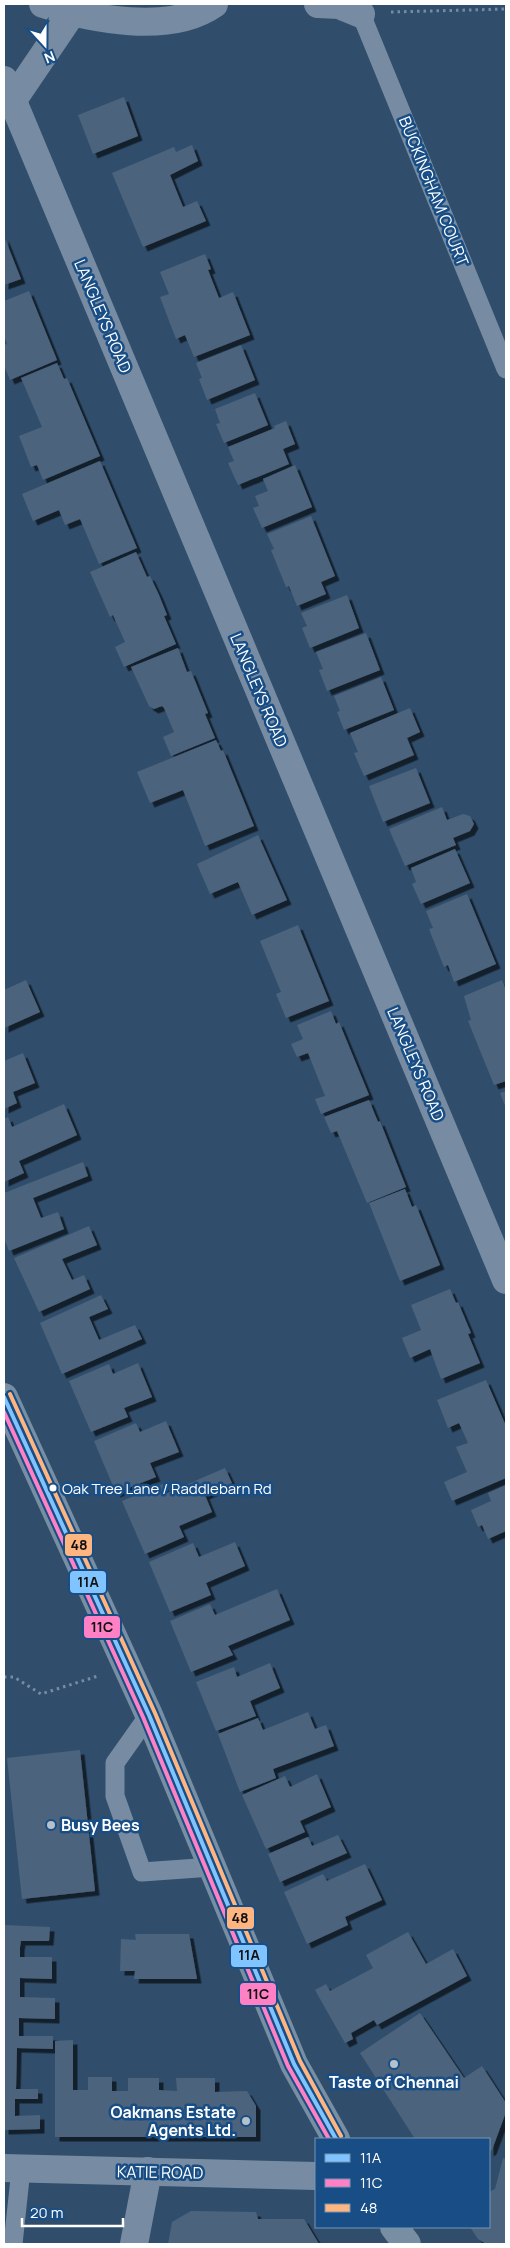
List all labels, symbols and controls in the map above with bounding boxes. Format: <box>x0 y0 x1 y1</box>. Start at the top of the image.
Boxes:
north arrow <box>20 20 70 70</box>
text: N <box>42 47 58 68</box>
street label: BUCKINGHAM COURT <box>394 113 474 270</box>
street label: LANGLEYS ROAD <box>69 256 137 376</box>
street label: LANGLEYS ROAD <box>225 630 293 750</box>
street label: LANGLEYS ROAD <box>382 1004 450 1124</box>
place label: Oak Tree Lane / Raddlebarn Rd <box>62 1478 272 1499</box>
marker: Oak Tree Lane / Raddlebarn Rd <box>48 1483 58 1493</box>
line badge: 48 <box>64 1533 93 1557</box>
text: 48 <box>70 1535 88 1554</box>
line badge: 11A <box>69 1570 107 1594</box>
text: 11A <box>77 1572 99 1591</box>
line badge: 11C <box>83 1615 121 1639</box>
text: 11C <box>91 1617 113 1636</box>
place label: Busy Bees <box>61 1814 140 1836</box>
marker: Busy Bees <box>45 1819 57 1831</box>
line badge: 48 <box>226 1906 255 1930</box>
text: 48 <box>231 1908 249 1927</box>
line badge: 11A <box>230 1944 268 1968</box>
text: 11A <box>238 1945 260 1964</box>
line badge: 11C <box>239 1982 277 2006</box>
text: 11C <box>247 1984 269 2003</box>
marker: Taste of Chennai <box>388 2058 400 2070</box>
place label: Taste of Chennai <box>329 2071 459 2093</box>
place label: Oakmans Estate Agents Ltd. <box>110 2101 236 2141</box>
marker: Oakmans Estate Agents Ltd. <box>240 2115 252 2127</box>
legend <box>315 2138 490 2228</box>
text: 11A <box>360 2147 382 2168</box>
street label: KATIE ROAD <box>117 2160 204 2184</box>
text: 11C <box>360 2172 383 2193</box>
scale bar <box>22 2196 124 2228</box>
text: 48 <box>360 2197 378 2218</box>
text: 20 m <box>30 2202 63 2223</box>

